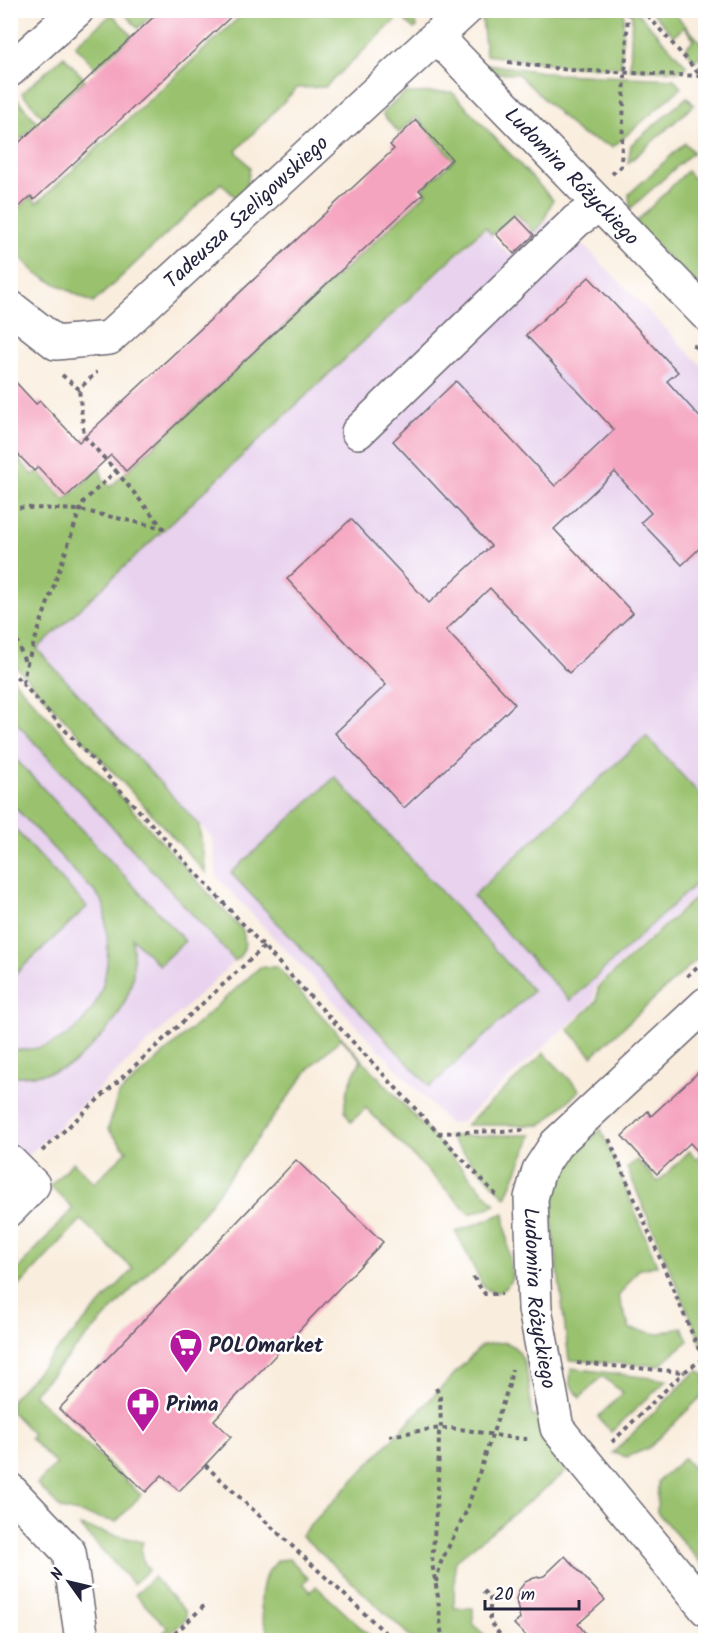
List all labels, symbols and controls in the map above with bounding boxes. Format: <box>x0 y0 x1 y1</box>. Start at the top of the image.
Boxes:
street label: Ludomira Różyckiego <box>496 100 646 254</box>
street label: Tadeusza Szeligowskiego <box>157 128 337 297</box>
street label: Ludomira Różyckiego <box>513 1207 564 1392</box>
supermarket icon: POLOmarket <box>168 1327 204 1374</box>
place label: POLOmarket <box>209 1330 324 1363</box>
pharmacy icon: Prima <box>125 1386 161 1433</box>
place label: Prima <box>166 1389 219 1422</box>
north arrow <box>39 1552 99 1612</box>
text: N <box>45 1563 71 1586</box>
scale bar <box>485 1573 580 1611</box>
text: 20 m <box>494 1581 535 1610</box>

